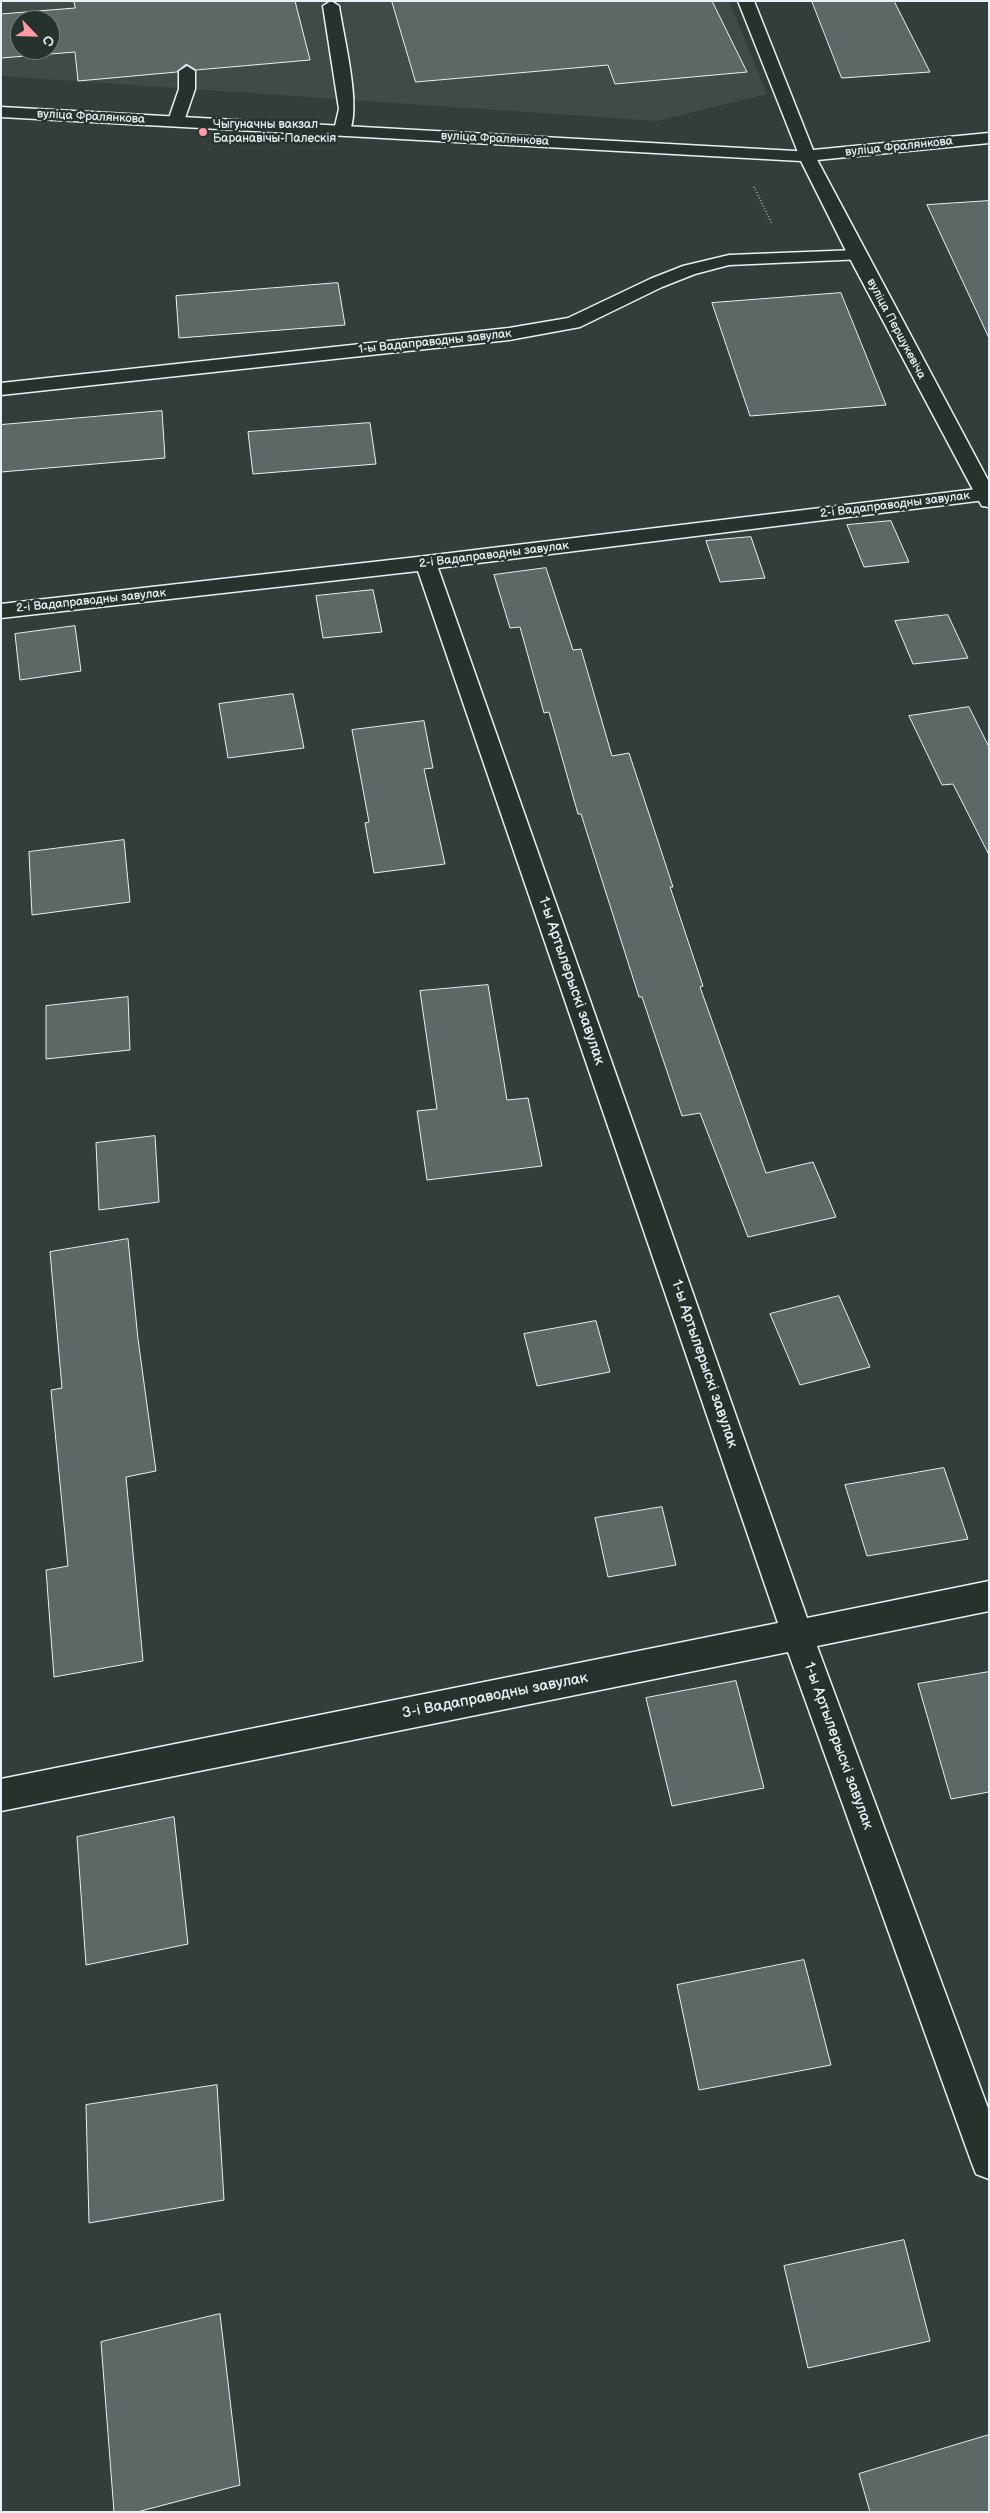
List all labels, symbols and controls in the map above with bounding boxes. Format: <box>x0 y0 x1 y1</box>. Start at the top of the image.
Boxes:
north arrow <box>10 10 60 60</box>
text: С <box>39 33 58 49</box>
street label: вуліца Фралянкова <box>37 107 145 127</box>
place label: Чыгуначны вакзал Баранавічы-Палескія <box>213 118 336 146</box>
marker: Чыгуначны вакзал Баранавічы-Палескія <box>197 126 209 138</box>
street label: вуліца Фралянкова <box>441 129 549 149</box>
street label: вуліца Фралянкова <box>844 134 954 160</box>
street label: вуліца Першукевіча <box>863 276 929 382</box>
street label: 1-ы Вадаправодны завулак <box>358 327 512 357</box>
street label: 2-і Вадаправодны завулак <box>819 489 971 521</box>
street label: 2-і Вадаправодны завулак <box>418 539 570 571</box>
street label: 2-і Вадаправодны завулак <box>15 586 167 616</box>
street label: 1-ы Артылерыскі завулак <box>534 895 608 1067</box>
street label: 1-ы Артылерыскі завулак <box>667 1278 741 1450</box>
street label: 1-ы Артылерыскі завулак <box>799 1660 877 1832</box>
street label: 3-і Вадаправодны завулак <box>401 1669 589 1723</box>

